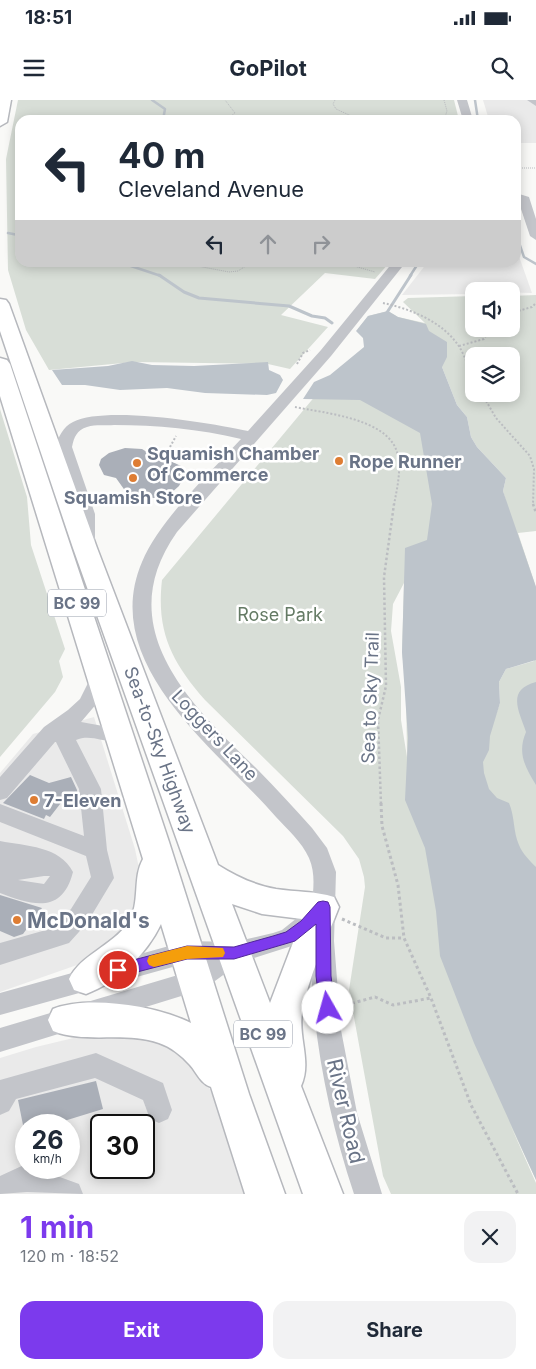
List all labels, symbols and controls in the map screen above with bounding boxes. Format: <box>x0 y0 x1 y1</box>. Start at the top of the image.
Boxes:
text: 18:51 <box>25 6 72 29</box>
icon: menu <box>20 54 48 82</box>
icon: search <box>488 54 516 82</box>
text: GoPilot <box>229 55 307 81</box>
text: 40 m <box>118 134 206 176</box>
icon: left <box>35 135 100 200</box>
text: Cleveland Avenue <box>118 176 304 202</box>
icon: left <box>201 230 229 258</box>
icon: ahead <box>254 230 282 258</box>
icon: right <box>307 230 335 258</box>
map controls <box>465 282 520 402</box>
button: sound <box>465 282 520 337</box>
button: layers <box>465 347 520 402</box>
place label: Squamish Chamber Of Commerce <box>147 443 319 485</box>
place label: Rope Runner <box>349 451 461 472</box>
marker: Rope Runner <box>333 455 345 467</box>
marker: Squamish Chamber Of Commerce <box>131 457 143 469</box>
marker: Squamish Store <box>127 472 139 484</box>
place label: Squamish Store <box>64 487 203 508</box>
road number: BC 99 <box>48 589 106 616</box>
park label: Rose Park <box>237 604 323 625</box>
street label: Sea to Sky Trail <box>357 632 383 764</box>
street label: Sea-to-Sky Highway <box>120 664 200 836</box>
street label: Loggers Lane <box>168 685 262 785</box>
place label: 7-Eleven <box>44 790 122 811</box>
marker: 7-Eleven <box>28 794 40 806</box>
place label: McDonald's <box>27 908 150 933</box>
marker: McDonald's <box>11 914 23 926</box>
pin <box>97 949 139 991</box>
icon: arrive <box>104 956 132 984</box>
position arrow <box>301 981 353 1033</box>
road number: BC 99 <box>234 1021 292 1048</box>
street label: River Road <box>322 1056 370 1166</box>
speed limit sign: 30 <box>90 1114 155 1179</box>
text: 26 <box>32 1125 63 1155</box>
text: km/h <box>33 1151 62 1166</box>
text: 1 min <box>20 1209 94 1245</box>
button: close <box>464 1211 516 1263</box>
text: 120 m · 18:52 <box>20 1246 119 1266</box>
button: Exit <box>20 1301 263 1359</box>
button: Share <box>273 1301 516 1359</box>

